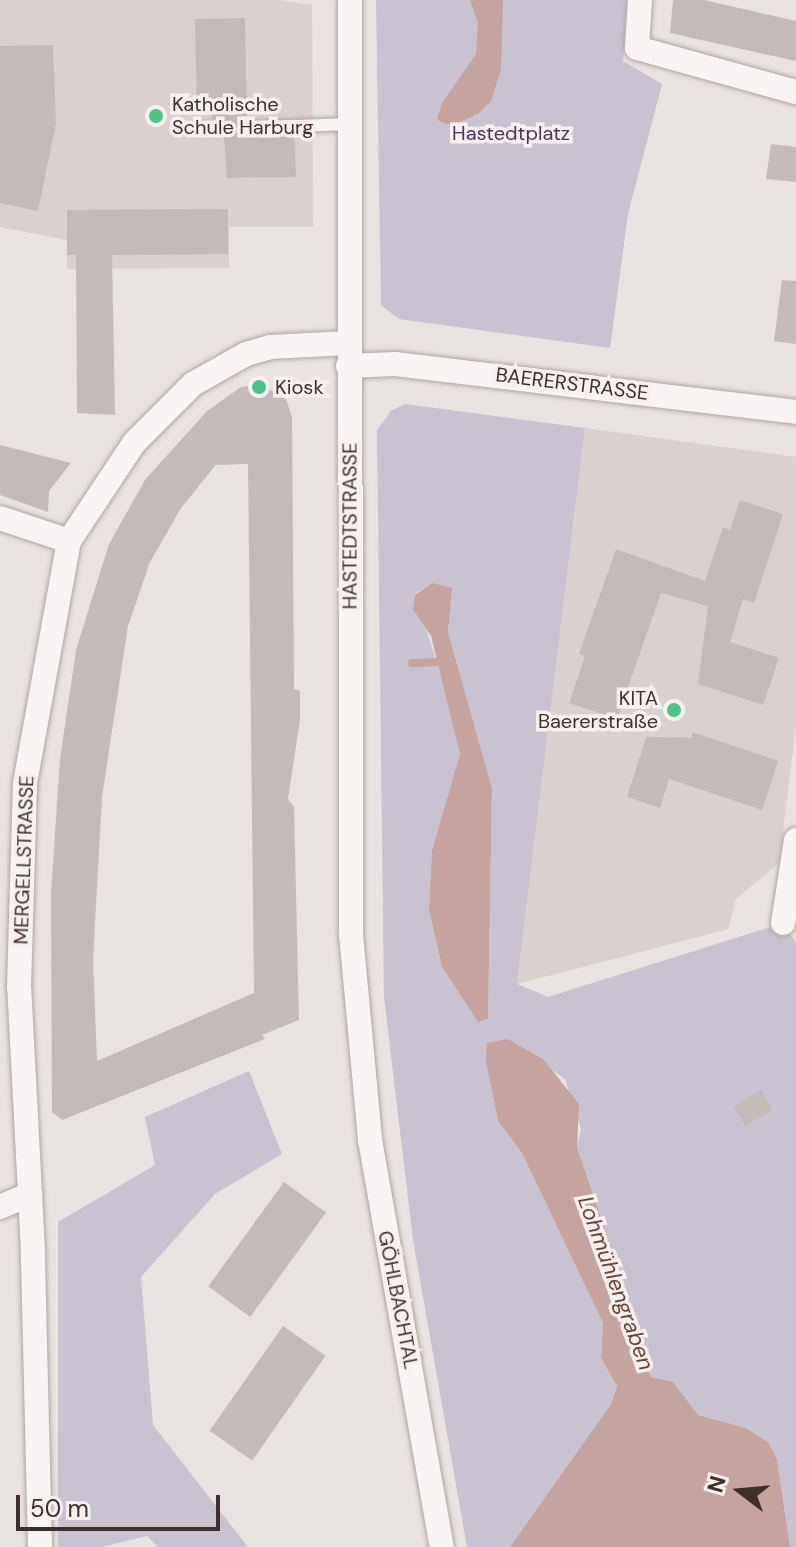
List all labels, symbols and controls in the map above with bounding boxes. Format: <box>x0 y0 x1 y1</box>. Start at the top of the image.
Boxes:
place label: Katholische Schule Harburg <box>172 92 313 139</box>
marker: Katholische Schule Harburg <box>147 107 165 125</box>
park label: Hastedtplatz <box>452 121 570 145</box>
street label: BAERERSTRASSE <box>494 363 650 405</box>
place label: Kiosk <box>275 375 323 399</box>
marker: Kiosk <box>250 378 268 396</box>
street label: HASTEDTSTRASSE <box>338 443 362 609</box>
place label: KITA Baererstraße <box>538 686 658 733</box>
marker: KITA Baererstraße <box>665 701 683 719</box>
street label: MERGELLSTRASSE <box>9 775 39 945</box>
water label: Lohmühlengraben <box>572 1192 660 1374</box>
street label: GÖHLBACHTAL <box>373 1229 423 1371</box>
north arrow <box>700 1451 780 1531</box>
text: N <box>700 1473 733 1496</box>
scale bar <box>20 1479 224 1529</box>
text: 50 m <box>30 1493 89 1524</box>

